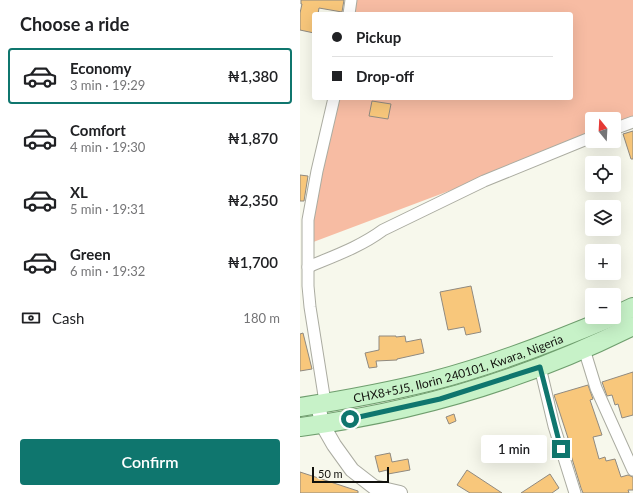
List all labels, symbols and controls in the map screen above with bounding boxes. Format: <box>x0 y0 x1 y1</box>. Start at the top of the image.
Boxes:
text: Choose a ride <box>20 13 129 35</box>
text: Pickup <box>356 28 401 46</box>
icon: car <box>22 58 58 94</box>
text: Economy <box>70 59 131 77</box>
text: ₦1,380 <box>228 67 278 85</box>
text: Drop-off <box>356 67 414 85</box>
text: 3 min · 19:29 <box>70 77 145 93</box>
north arrow <box>585 112 621 148</box>
map controls <box>585 112 621 324</box>
icon: car <box>22 120 58 156</box>
text: Comfort <box>70 121 126 139</box>
text: ₦1,870 <box>228 129 278 147</box>
text: 4 min · 19:30 <box>70 139 145 155</box>
button: locate <box>585 156 621 192</box>
icon: car <box>22 182 58 218</box>
text: XL <box>70 183 88 201</box>
text: ₦2,350 <box>228 191 278 209</box>
button: layers <box>585 200 621 236</box>
text: 5 min · 19:31 <box>70 201 145 217</box>
icon: car <box>22 244 58 280</box>
button: + <box>585 244 621 280</box>
text: Green <box>70 245 111 263</box>
text: ₦1,700 <box>228 253 278 271</box>
text: 6 min · 19:32 <box>70 263 145 279</box>
button: − <box>585 288 621 324</box>
icon: cash <box>20 307 42 329</box>
text: Cash <box>52 309 84 327</box>
text: 180 m <box>243 310 280 326</box>
street label: CHX8+5J5, Ilorin 240101, Kwara, Nigeria <box>352 330 565 405</box>
route start <box>341 410 359 428</box>
callout: 1 min <box>481 435 547 463</box>
button: Confirm <box>20 439 280 485</box>
route end <box>552 440 570 458</box>
text: 1 min <box>498 441 530 457</box>
scale bar <box>312 465 389 484</box>
text: 50 m <box>318 467 343 480</box>

